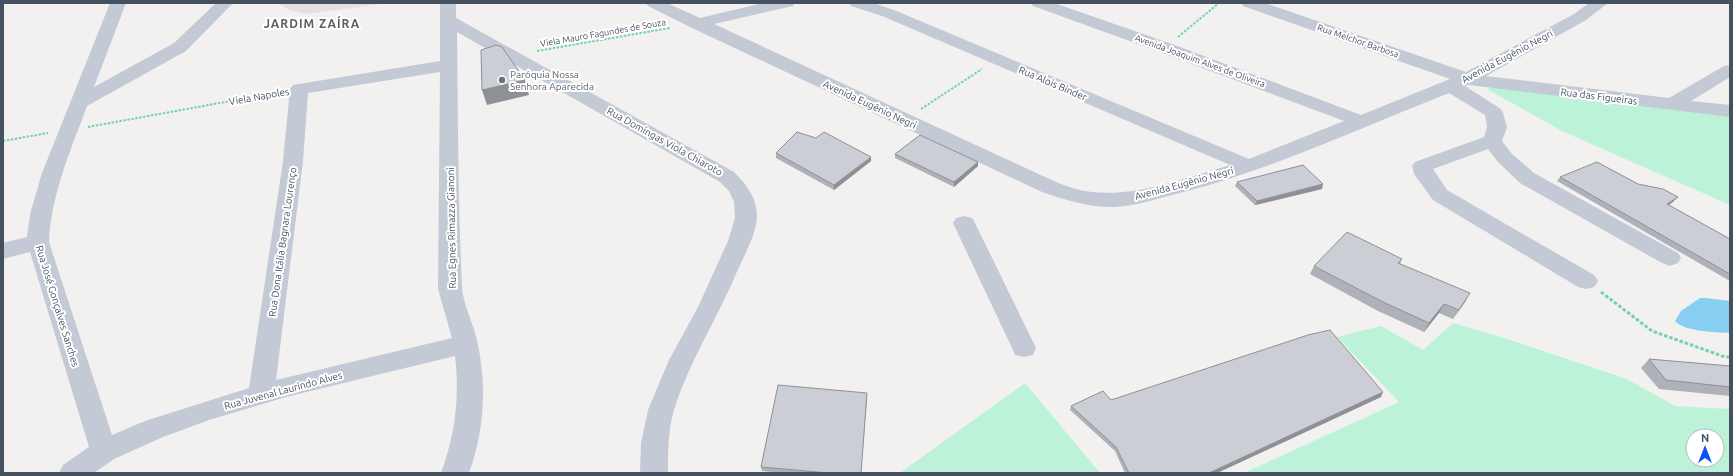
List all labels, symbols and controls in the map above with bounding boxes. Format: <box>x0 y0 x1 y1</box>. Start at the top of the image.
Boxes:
district label: JARDIM ZAÍRA <box>264 15 360 30</box>
street label: Viela Mauro Fagundes de Souza <box>539 17 667 49</box>
street label: Rua Melchor Barbosa <box>1316 22 1400 60</box>
street label: Avenida Eugênio Negri <box>1460 28 1555 85</box>
street label: Avenida Joaquim Alves de Oliveira <box>1133 33 1267 89</box>
street label: Rua Alois Binder <box>1017 64 1089 103</box>
place label: Paróquia Nossa Senhora Aparecida <box>510 69 594 92</box>
marker: Paróquia Nossa Senhora Aparecida <box>497 75 507 85</box>
street label: Avenida Eugênio Negri <box>821 78 918 131</box>
street label: Viela Napoles <box>228 86 290 107</box>
street label: Rua das Figueiras <box>1560 86 1638 107</box>
street label: Rua Domingas Viola Chiaroto <box>605 105 725 178</box>
street label: Avenida Eugênio Negri <box>1134 165 1235 202</box>
street label: Rua Dona Itália Bagnara Lourenço <box>267 166 298 318</box>
street label: Rua Egnes Rimazza Gianoni <box>445 167 458 289</box>
street label: Rua José Gonçalves Sanches <box>34 244 81 368</box>
street label: Rua Juvenal Laurindo Alves <box>223 369 343 412</box>
north arrow <box>1685 428 1725 468</box>
text: N <box>1701 432 1709 444</box>

